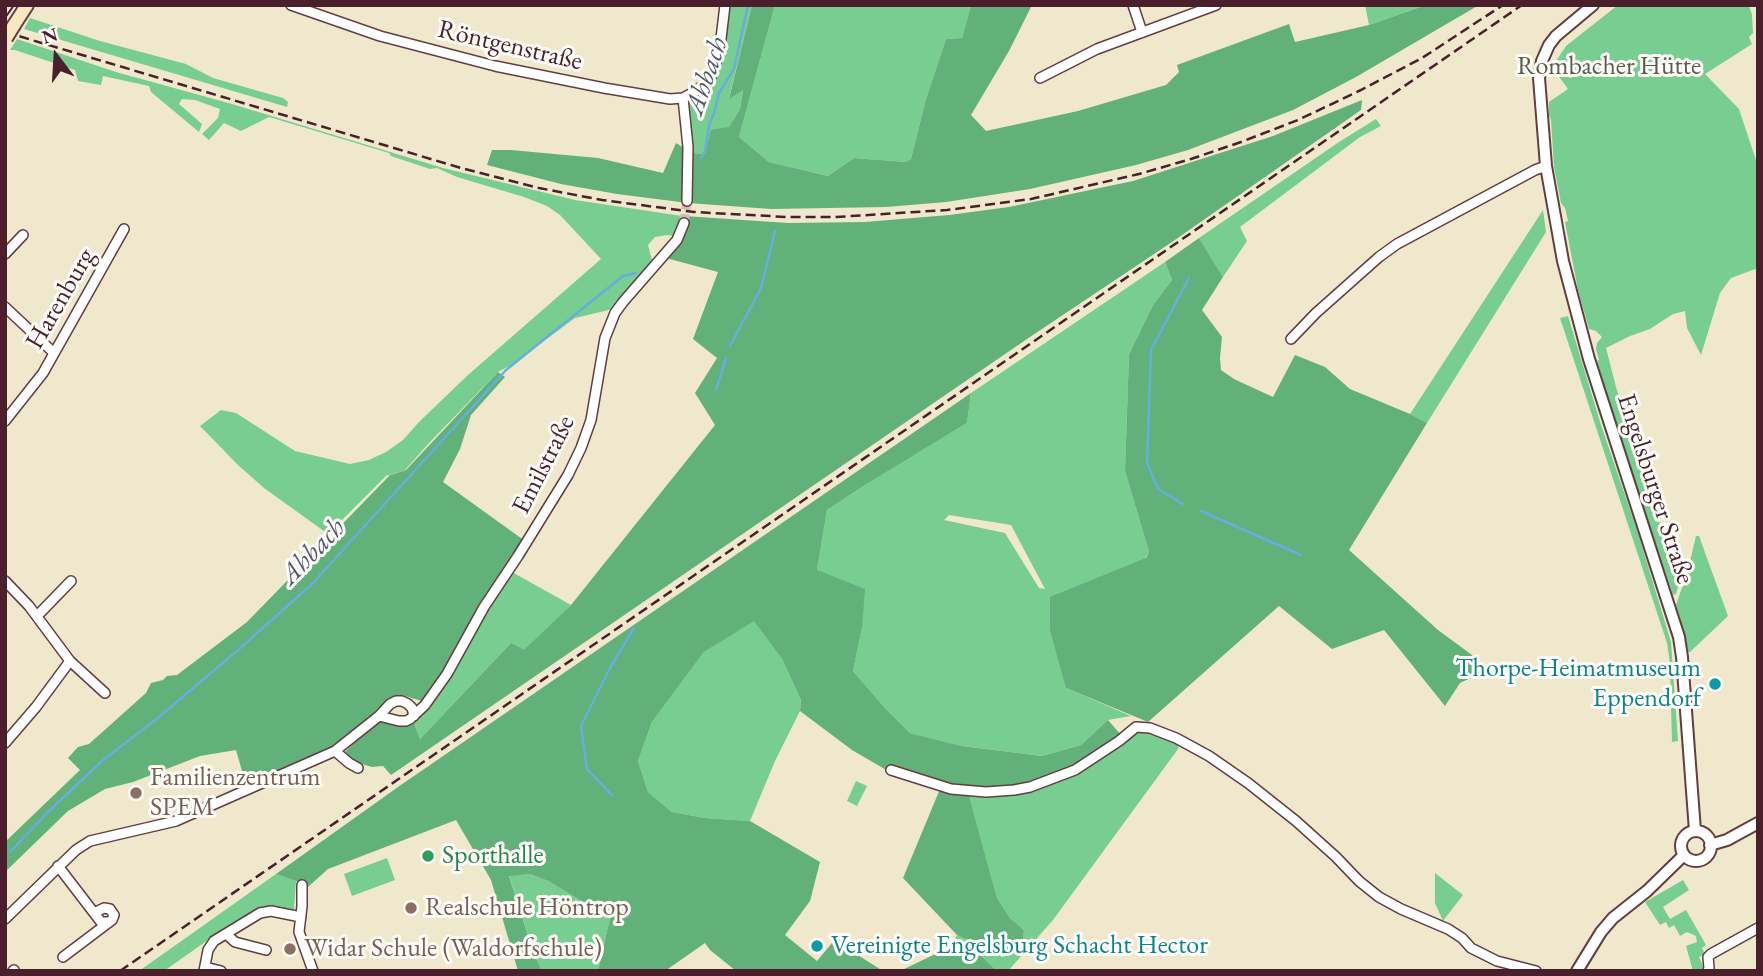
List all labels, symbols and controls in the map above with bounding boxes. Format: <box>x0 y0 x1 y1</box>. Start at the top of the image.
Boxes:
street label: Röntgenstraße <box>435 14 585 78</box>
north arrow <box>21 21 91 91</box>
text: N <box>39 21 61 50</box>
water label: Ahbach <box>678 33 736 119</box>
park label: Rombacher Hütte <box>1517 51 1701 83</box>
street label: Harenburg <box>20 243 102 355</box>
street label: Engelsburger Straße <box>1610 390 1700 588</box>
street label: Emilstraße <box>506 411 582 519</box>
water label: Ahbach <box>273 512 353 592</box>
place label: Thorpe-Heimatmuseum Eppendorf <box>1455 653 1701 714</box>
marker: Thorpe-Heimatmuseum Eppendorf <box>1707 676 1723 692</box>
place label: Familienzentrum SPEM <box>150 762 320 824</box>
marker: Familienzentrum SPEM <box>128 785 144 801</box>
place label: Sporthalle <box>442 840 544 872</box>
marker: Sporthalle <box>420 848 436 864</box>
place label: Realschule Höntrop <box>425 892 629 924</box>
marker: Realschule Höntrop <box>403 900 419 916</box>
place label: Vereinigte Engelsburg Schacht Hector <box>831 930 1208 962</box>
place label: Widar Schule (Waldorfschule) <box>304 933 602 965</box>
marker: Vereinigte Engelsburg Schacht Hector <box>809 938 825 954</box>
marker: Widar Schule (Waldorfschule) <box>282 941 298 957</box>

